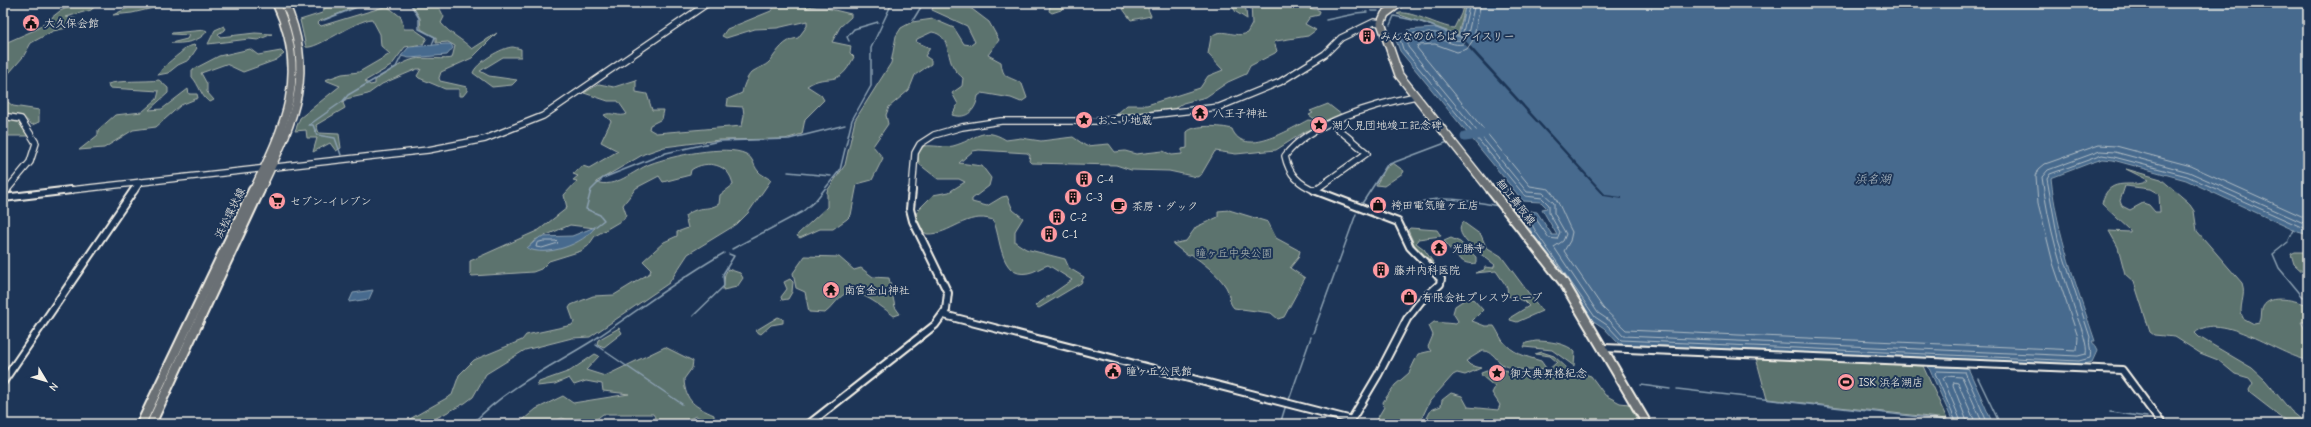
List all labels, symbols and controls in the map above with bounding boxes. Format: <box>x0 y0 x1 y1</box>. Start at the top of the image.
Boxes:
public building icon: 大久保会館 <box>21 13 41 33</box>
place label: 大久保会館 <box>44 17 99 30</box>
building icon: みんなのひろば アイスリー <box>1357 26 1377 46</box>
place label: みんなのひろば アイスリー <box>1380 30 1515 43</box>
temple icon: 八王子神社 <box>1190 103 1210 123</box>
place label: 八王子神社 <box>1213 107 1268 120</box>
place icon: おこり地蔵 <box>1074 110 1094 130</box>
place label: おこり地蔵 <box>1097 114 1152 127</box>
place icon: 湖人見団地竣工記念碑 <box>1309 115 1329 135</box>
place label: 湖人見団地竣工記念碑 <box>1332 119 1442 132</box>
building icon: C-4 <box>1074 169 1094 189</box>
water label: 浜名湖 <box>1855 172 1892 186</box>
place label: C-4 <box>1097 173 1113 186</box>
street label: 細江舞阪線 <box>1494 176 1538 228</box>
street label: 浜松環状線 <box>212 185 248 241</box>
building icon: C-3 <box>1063 187 1083 207</box>
supermarket icon: セブン-イレブン <box>267 191 287 211</box>
place label: C-3 <box>1086 191 1103 204</box>
place label: セブン-イレブン <box>290 195 371 208</box>
shop icon: 袴田電気瞳ヶ丘店 <box>1368 195 1388 215</box>
cafe icon: 茶房・ダック <box>1109 196 1129 216</box>
place label: 袴田電気瞳ヶ丘店 <box>1391 199 1479 212</box>
place label: 茶房・ダック <box>1132 200 1198 213</box>
building icon: C-2 <box>1047 207 1067 227</box>
place label: C-2 <box>1070 211 1087 224</box>
building icon: C-1 <box>1039 224 1059 244</box>
place label: C-1 <box>1062 228 1078 241</box>
temple icon: 光勝寺 <box>1429 238 1449 258</box>
place label: 光勝寺 <box>1452 242 1485 255</box>
park label: 瞳ヶ丘中央公園 <box>1196 247 1273 260</box>
building icon: 藤井内科医院 <box>1371 260 1391 280</box>
place label: 藤井内科医院 <box>1394 264 1460 277</box>
temple icon: 南宮金山神社 <box>821 280 841 300</box>
place label: 南宮金山神社 <box>844 284 910 297</box>
shop icon: 有限会社プレスウェーブ <box>1399 287 1419 307</box>
place label: 有限会社プレスウェーブ <box>1422 291 1543 304</box>
north arrow <box>26 361 66 401</box>
public building icon: 瞳ヶ丘公民館 <box>1103 361 1123 381</box>
place icon: 御大典昇格紀念 <box>1487 363 1507 383</box>
place label: 瞳ヶ丘公民館 <box>1126 365 1192 378</box>
place label: 御大典昇格紀念 <box>1510 367 1587 380</box>
sports icon: ISK 浜名湖店 <box>1836 372 1856 392</box>
place label: ISK 浜名湖店 <box>1859 376 1923 389</box>
text: N <box>46 380 61 394</box>

